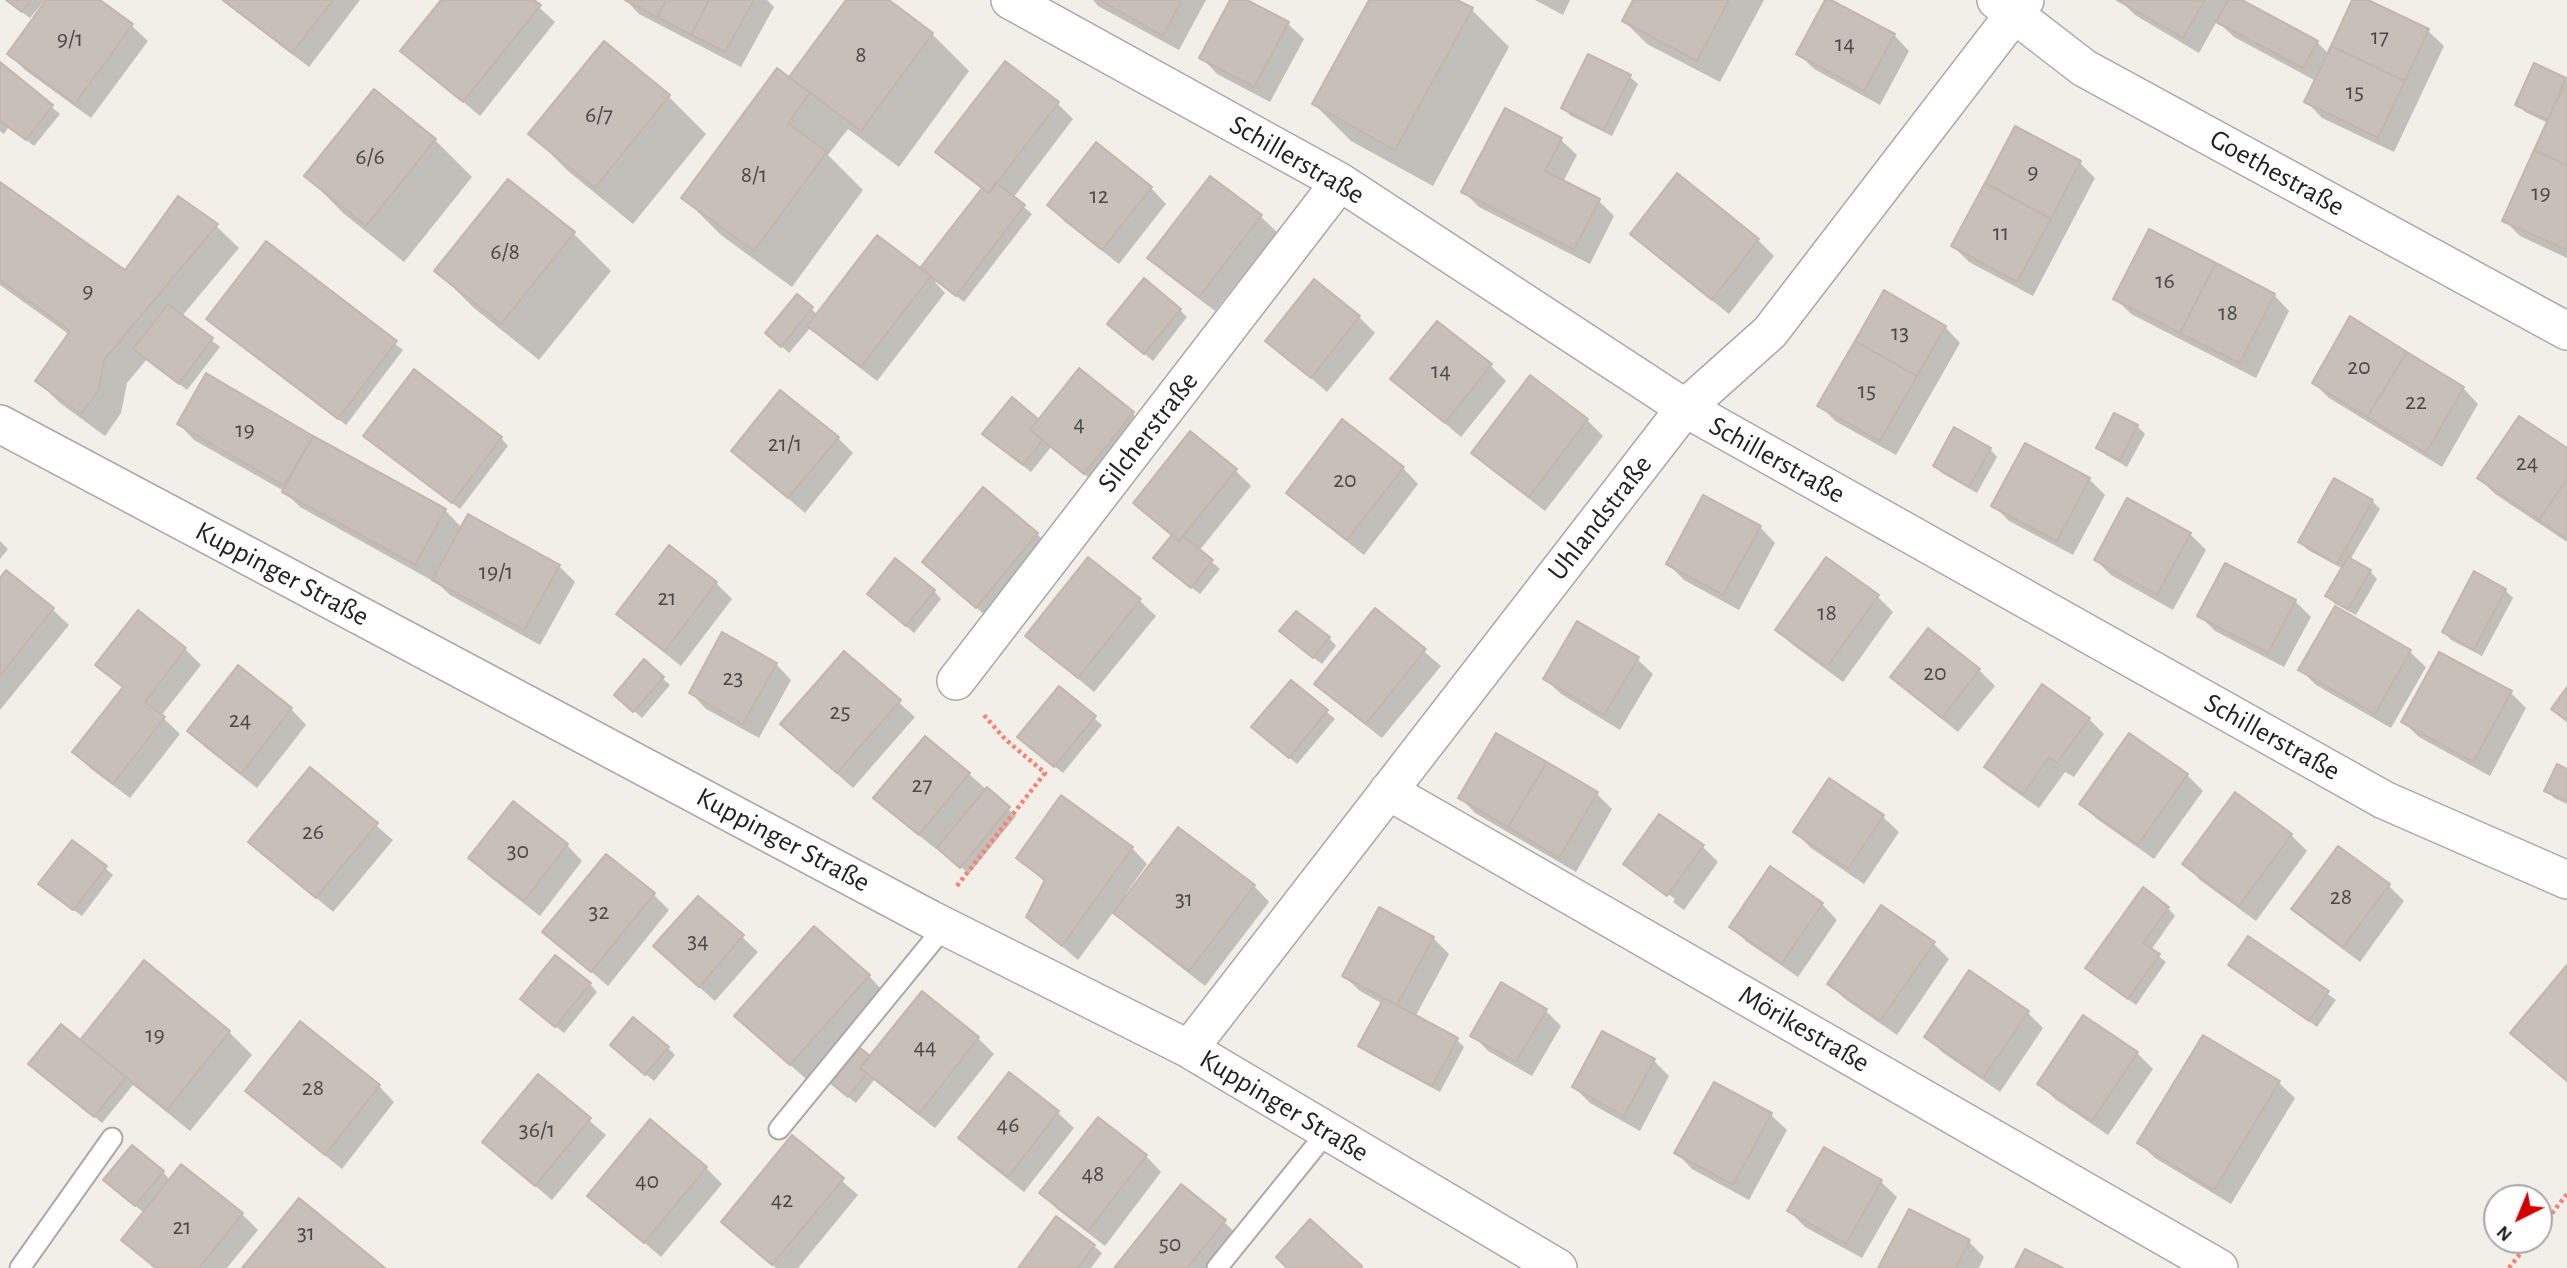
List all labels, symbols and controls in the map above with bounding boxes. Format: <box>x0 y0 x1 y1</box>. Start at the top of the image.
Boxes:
house number: 17 <box>2371 23 2389 51</box>
house number: 9/1 <box>57 25 83 53</box>
house number: 14 <box>1835 30 1855 58</box>
house number: 8 <box>855 41 867 69</box>
house number: 15 <box>2346 78 2364 106</box>
house number: 6/7 <box>585 101 613 129</box>
street label: Schillerstraße <box>1224 108 1370 212</box>
street label: Goethestraße <box>2204 122 2350 224</box>
house number: 6/6 <box>355 143 385 171</box>
house number: 9 <box>2027 158 2039 186</box>
house number: 8/1 <box>741 161 767 189</box>
house number: 19 <box>2531 179 2551 207</box>
house number: 12 <box>1089 182 1109 210</box>
house number: 11 <box>1993 219 2009 247</box>
house number: 6/8 <box>490 238 520 266</box>
house number: 16 <box>2155 267 2175 295</box>
house number: 9 <box>82 277 94 305</box>
house number: 18 <box>2218 299 2238 327</box>
house number: 13 <box>1891 319 1909 347</box>
house number: 20 <box>2347 353 2371 381</box>
house number: 14 <box>1431 357 1451 385</box>
street label: Silcherstraße <box>1091 365 1205 499</box>
house number: 15 <box>1858 377 1876 405</box>
house number: 22 <box>2405 388 2427 416</box>
street label: Schillerstraße <box>1703 409 1851 511</box>
house number: 4 <box>1073 410 1085 438</box>
house number: 19 <box>235 416 255 444</box>
house number: 21/1 <box>768 430 802 458</box>
street label: Uhlandstraße <box>1541 449 1659 587</box>
house number: 24 <box>2516 449 2538 477</box>
house number: 20 <box>1333 466 1357 494</box>
street label: Kuppinger Straße <box>190 514 374 634</box>
house number: 19/1 <box>479 558 513 586</box>
house number: 21 <box>657 584 677 612</box>
house number: 18 <box>1817 599 1837 627</box>
house number: 20 <box>1923 659 1947 687</box>
house number: 23 <box>723 664 743 692</box>
street label: Schillerstraße <box>2198 686 2346 788</box>
house number: 25 <box>830 698 850 726</box>
house number: 24 <box>229 706 251 734</box>
house number: 27 <box>912 771 932 799</box>
street label: Kuppinger Straße <box>691 780 875 900</box>
house number: 26 <box>302 818 324 846</box>
house number: 30 <box>507 837 529 865</box>
house number: 28 <box>2330 883 2352 911</box>
house number: 31 <box>1175 885 1193 913</box>
house number: 32 <box>589 898 609 926</box>
house number: 34 <box>687 927 709 955</box>
street label: Mörikestraße <box>1733 978 1875 1080</box>
house number: 19 <box>145 1021 165 1049</box>
house number: 44 <box>913 1033 937 1061</box>
street label: Kuppinger Straße <box>1193 1042 1375 1170</box>
house number: 28 <box>302 1074 324 1102</box>
house number: 46 <box>997 1111 1019 1139</box>
house number: 36/1 <box>519 1116 555 1144</box>
house number: 48 <box>1082 1160 1104 1188</box>
house number: 40 <box>635 1167 659 1195</box>
north arrow <box>2483 1184 2553 1254</box>
house number: 42 <box>771 1186 793 1214</box>
house number: 21 <box>172 1213 192 1241</box>
house number: 31 <box>297 1219 315 1247</box>
text: N <box>2493 1222 2516 1245</box>
house number: 50 <box>1159 1230 1181 1258</box>

